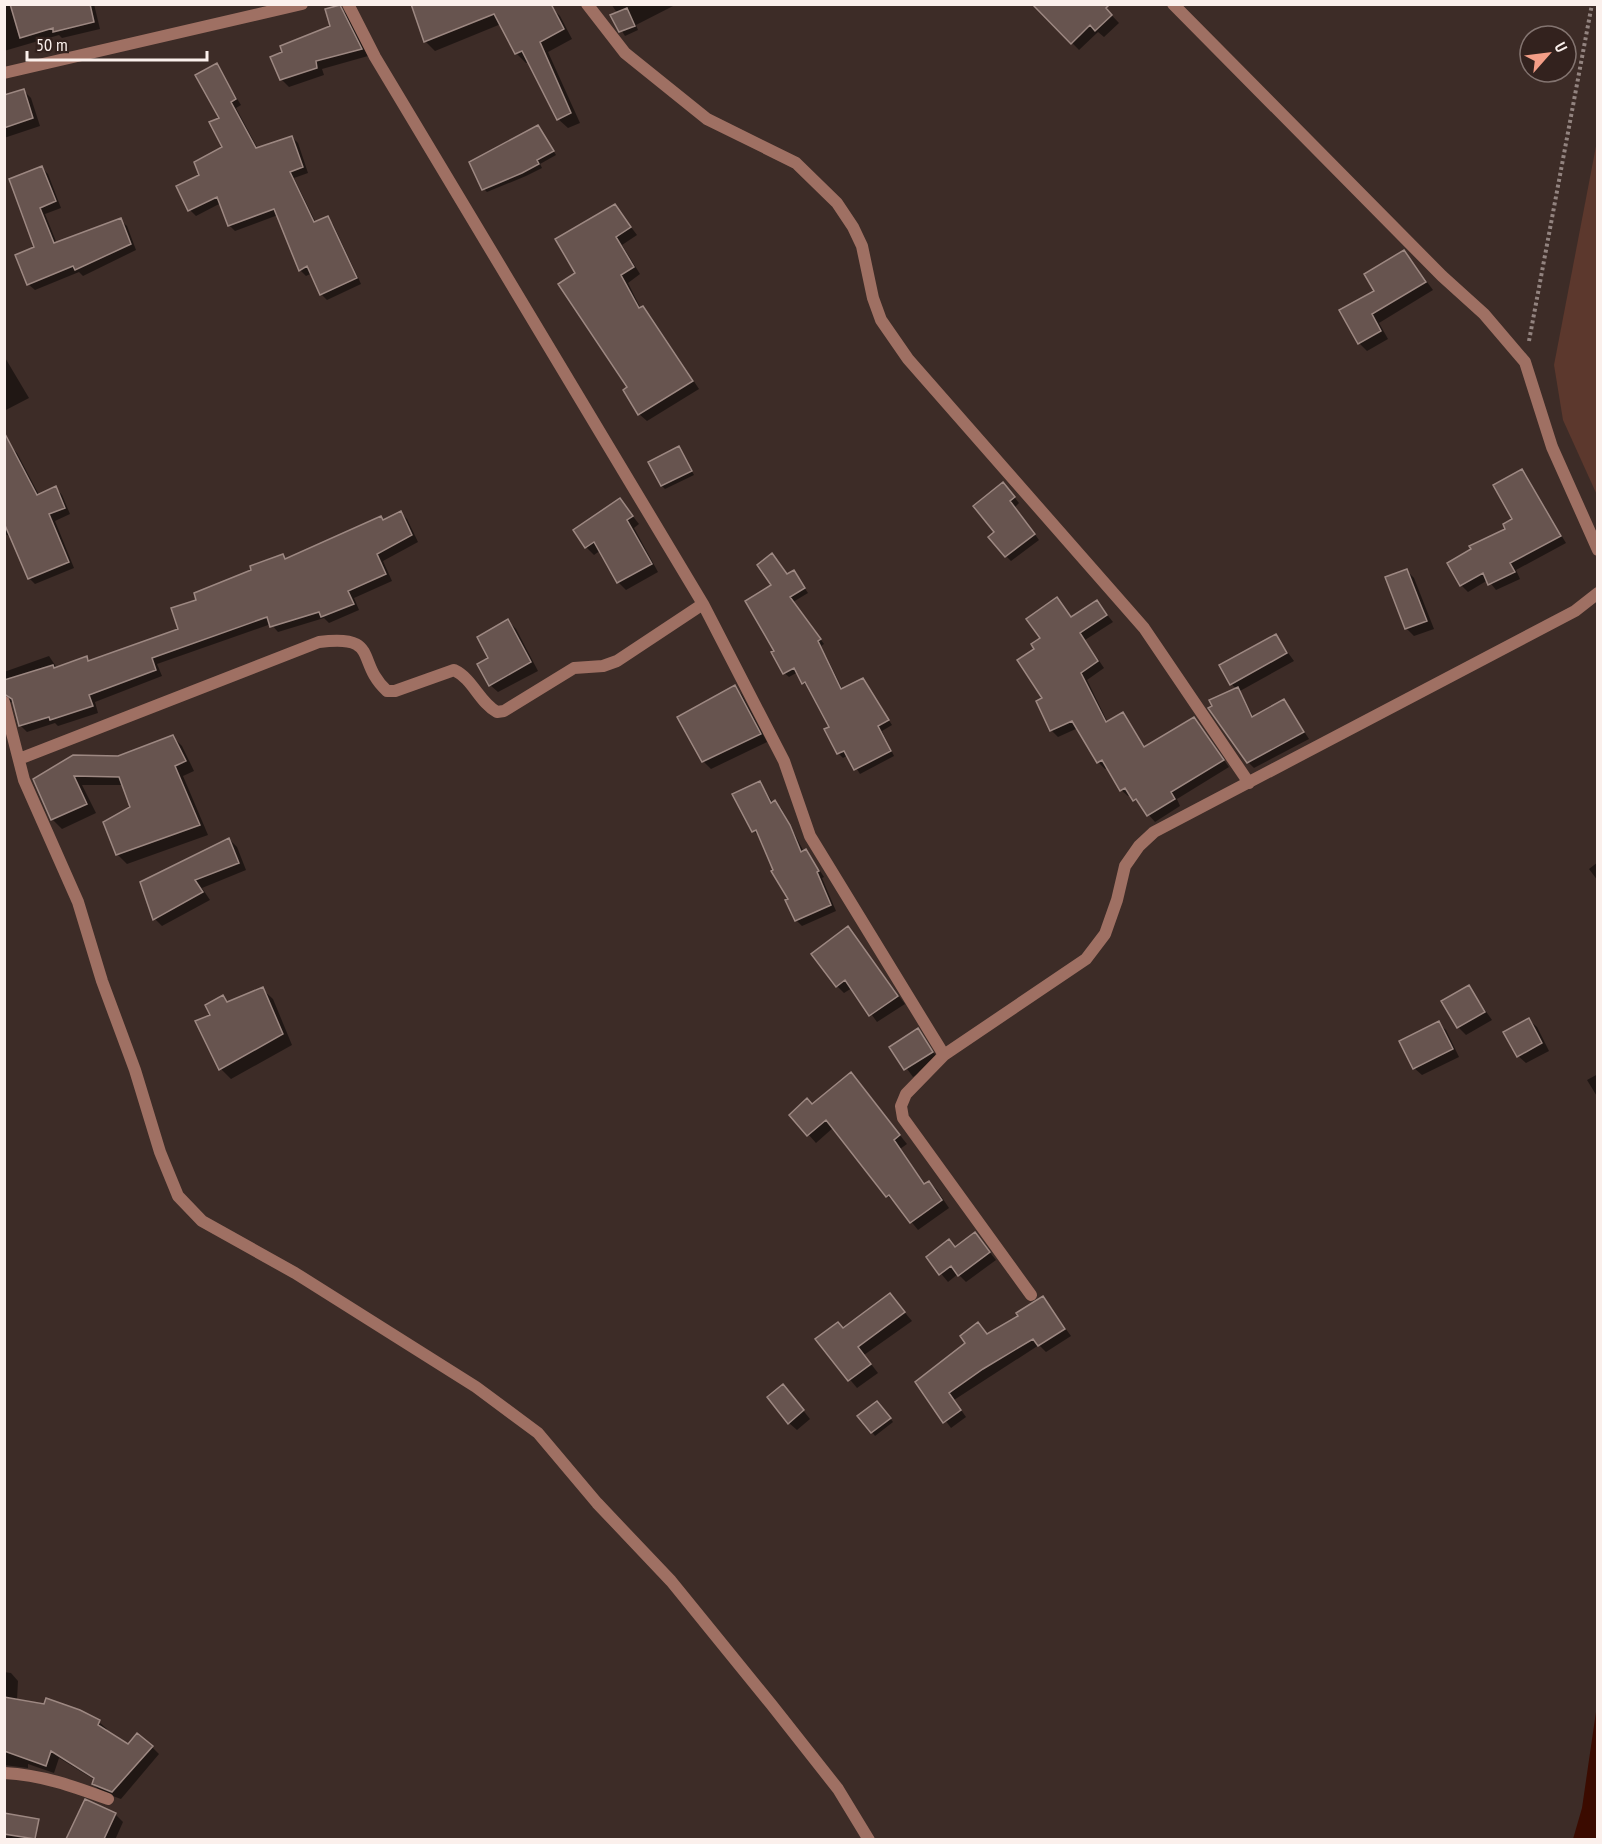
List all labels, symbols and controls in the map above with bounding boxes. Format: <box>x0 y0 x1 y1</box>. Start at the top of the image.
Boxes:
scale bar <box>27 24 207 62</box>
north arrow <box>1518 24 1578 84</box>
text: 50 m <box>36 33 68 56</box>
text: U <box>1550 39 1572 55</box>

